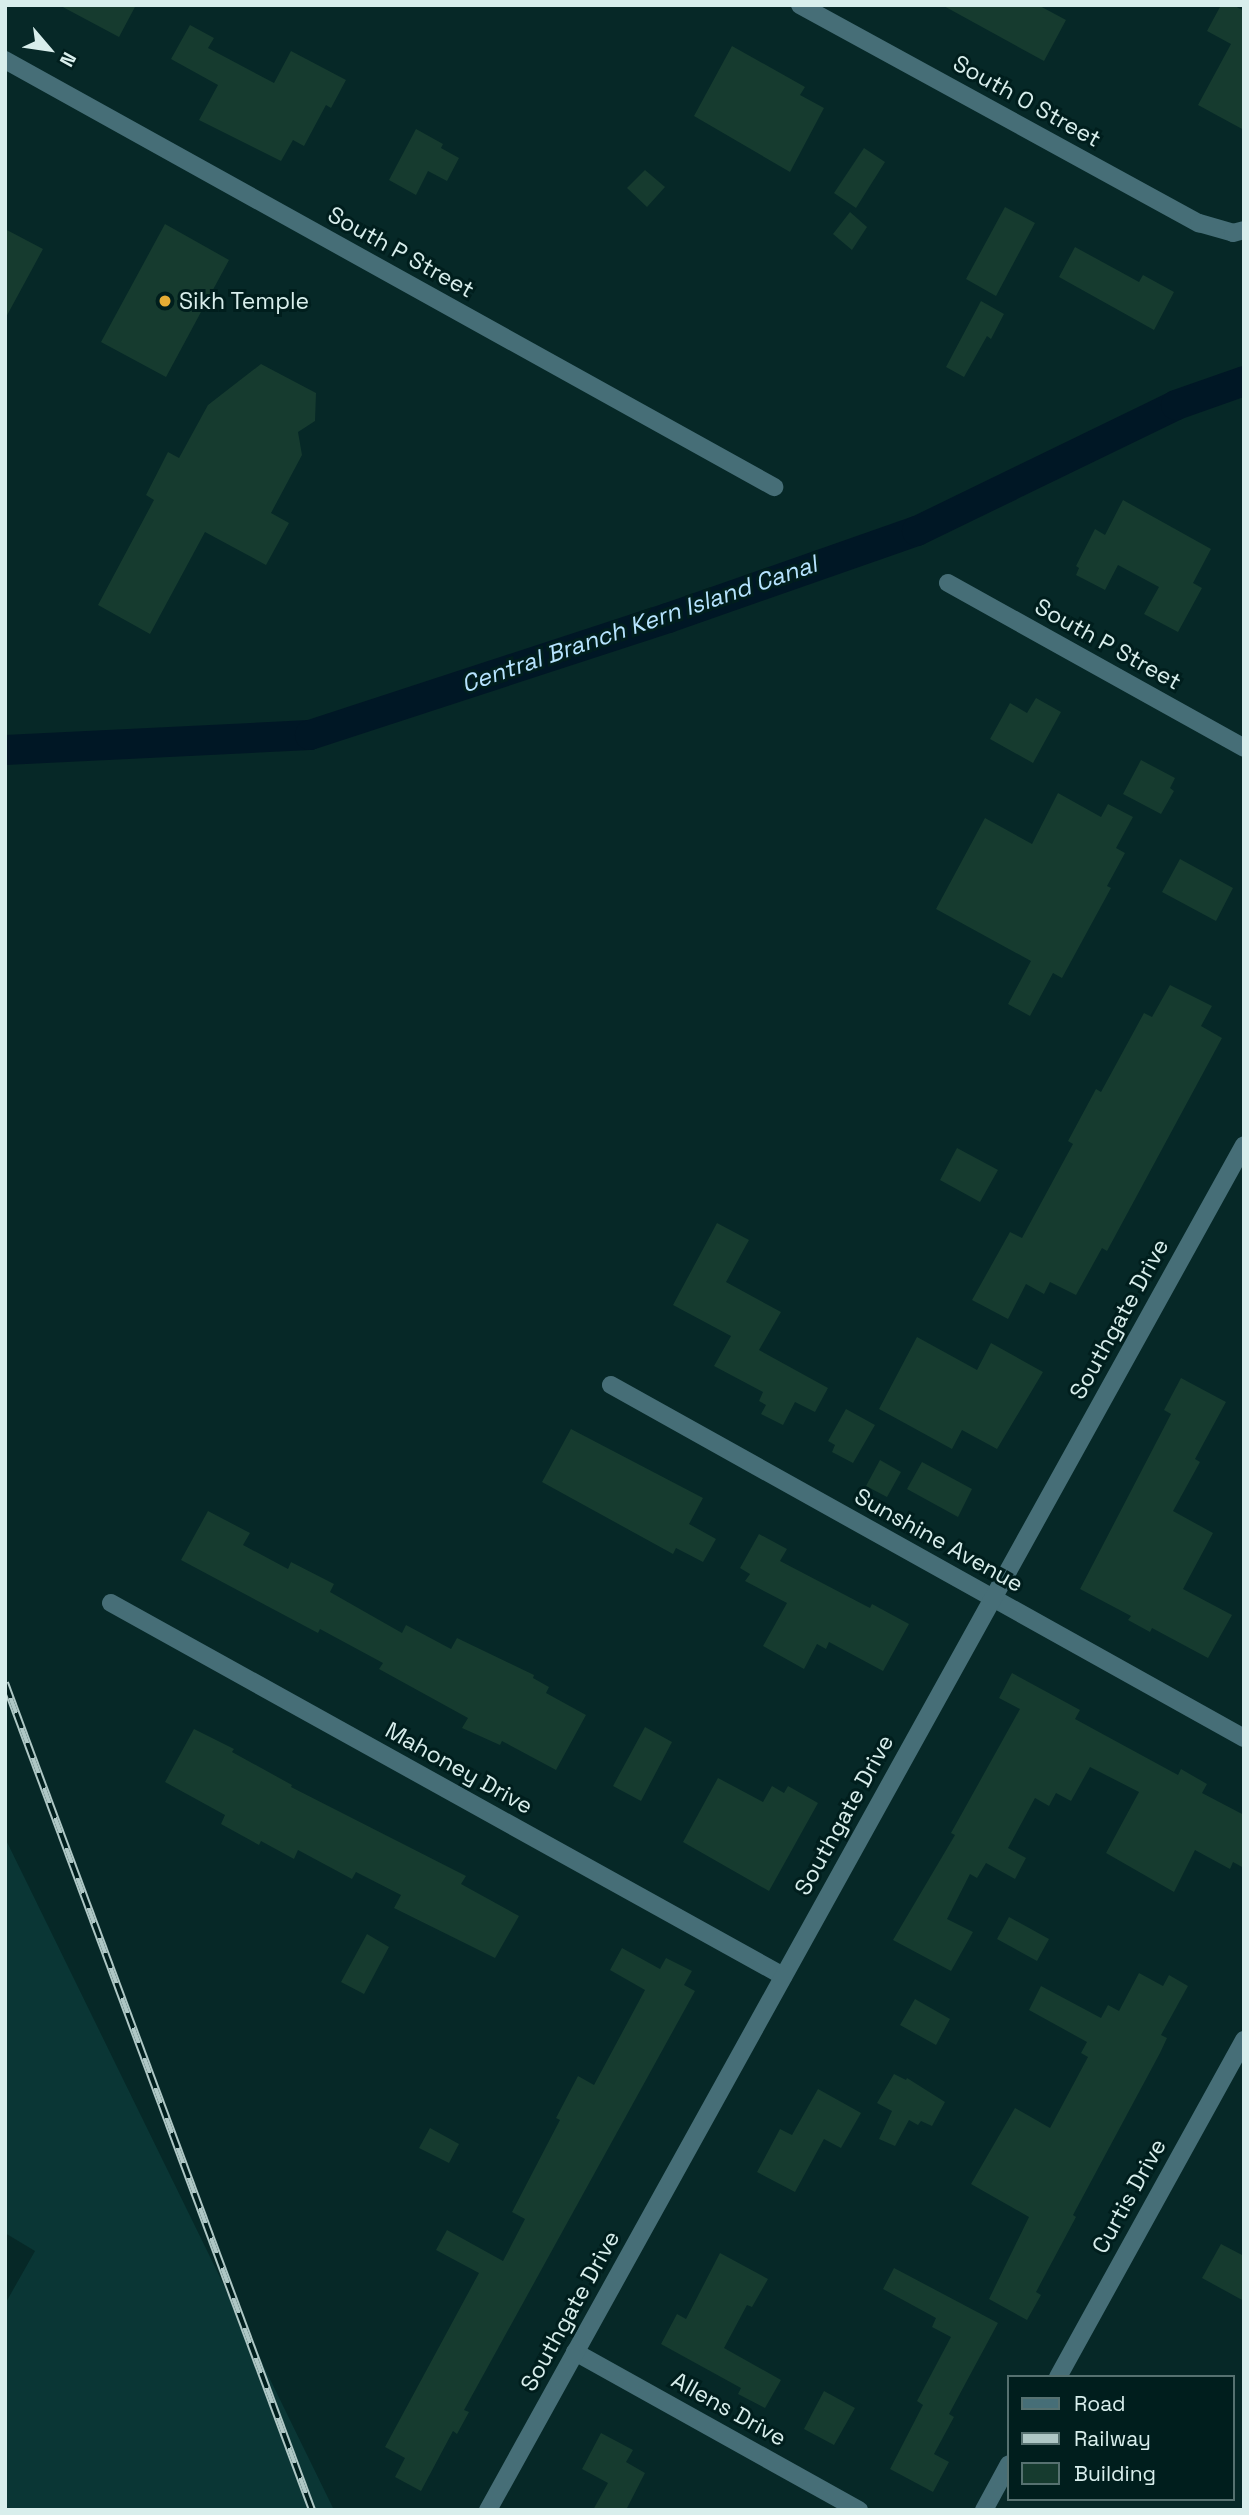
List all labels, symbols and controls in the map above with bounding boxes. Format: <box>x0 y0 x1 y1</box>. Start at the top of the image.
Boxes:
north arrow <box>14 14 84 84</box>
text: N <box>54 48 82 71</box>
street label: South O Street <box>948 49 1106 153</box>
street label: South P Street <box>323 200 479 304</box>
place label: Sikh Temple <box>179 287 310 315</box>
marker: Sikh Temple <box>157 293 173 309</box>
water label: Central Branch Kern Island Canal <box>457 549 821 699</box>
street label: South P Street <box>1030 592 1186 696</box>
street label: Southgate Drive <box>1064 1234 1174 1404</box>
street label: Sunshine Avenue <box>850 1482 1028 1598</box>
street label: Mahoney Drive <box>380 1716 538 1820</box>
street label: Southgate Drive <box>789 1730 899 1900</box>
street label: Curtis Drive <box>1086 2134 1172 2258</box>
street label: Southgate Drive <box>515 2226 625 2396</box>
street label: Allens Drive <box>667 2366 791 2452</box>
legend <box>1007 2375 1235 2501</box>
text: Road <box>1074 2390 1126 2417</box>
text: Railway <box>1074 2425 1151 2452</box>
text: Building <box>1074 2460 1156 2487</box>

